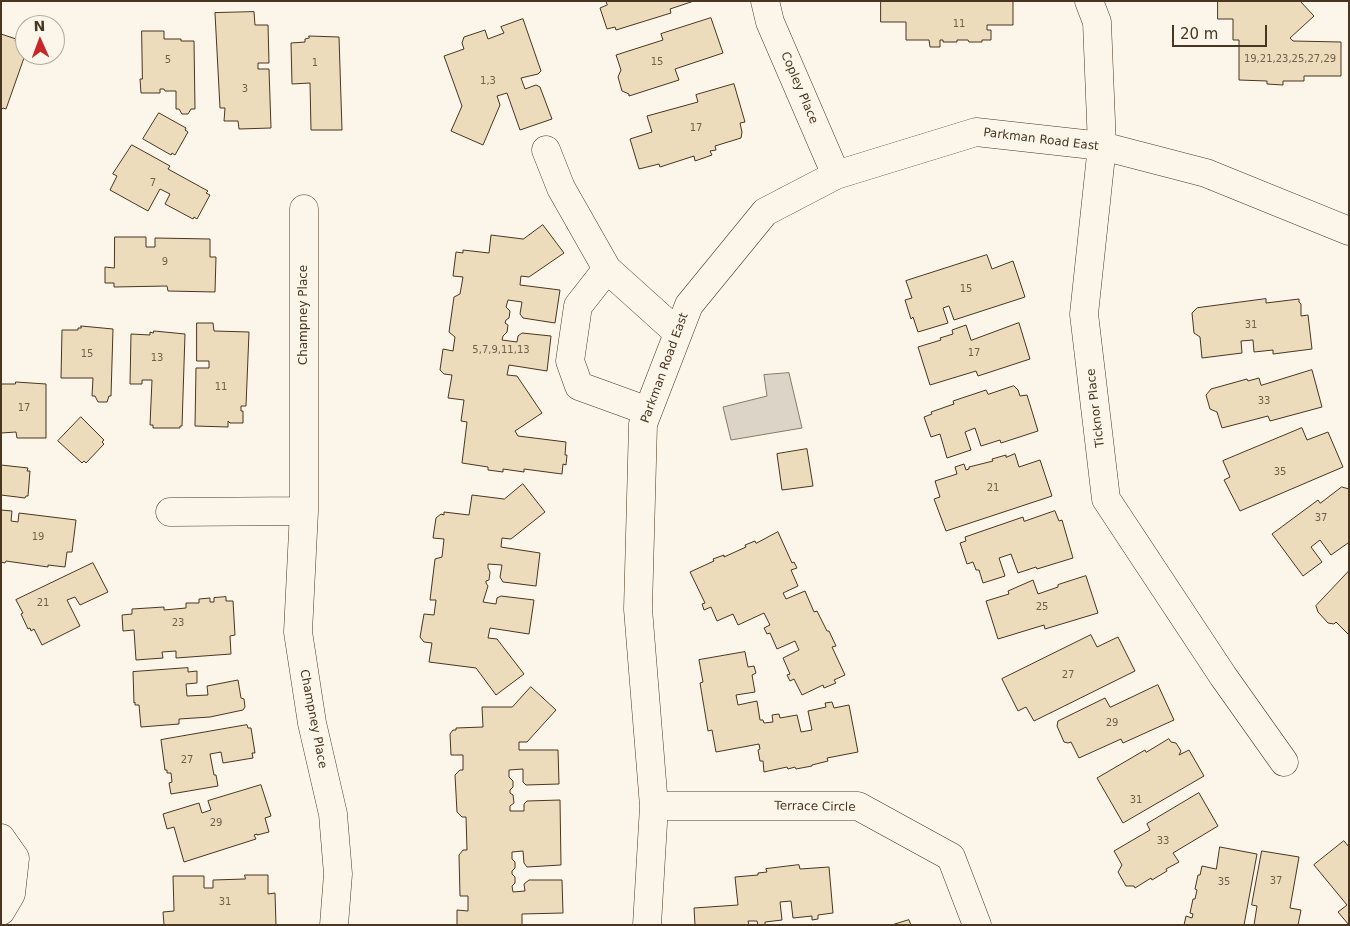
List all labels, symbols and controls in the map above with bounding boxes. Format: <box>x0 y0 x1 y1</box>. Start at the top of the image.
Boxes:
north arrow <box>15 15 65 65</box>
scale bar <box>1175 15 1270 47</box>
text: N <box>33 18 46 34</box>
house number: 11 <box>953 18 965 30</box>
text: 20 m <box>1180 25 1218 43</box>
street label: Copley Place <box>777 50 821 126</box>
house number: 19,21,23,25,27,29 <box>1244 53 1336 65</box>
house number: 5 <box>165 54 171 66</box>
house number: 15 <box>651 56 663 68</box>
house number: 1 <box>312 57 318 69</box>
house number: 1,3 <box>480 75 496 87</box>
house number: 3 <box>242 83 248 95</box>
house number: 17 <box>690 122 702 134</box>
street label: Parkman Road East <box>982 126 1100 154</box>
house number: 7 <box>150 177 156 189</box>
house number: 9 <box>162 256 168 268</box>
street label: Champney Place <box>297 265 311 365</box>
house number: 15 <box>960 283 972 295</box>
street label: Parkman Road East <box>638 311 692 425</box>
house number: 31 <box>1245 319 1257 331</box>
house number: 5,7,9,11,13 <box>472 344 530 356</box>
house number: 17 <box>968 347 980 359</box>
house number: 15 <box>81 348 93 360</box>
house number: 13 <box>151 352 163 364</box>
street label: Ticknor Place <box>1084 368 1108 448</box>
house number: 11 <box>215 381 227 393</box>
house number: 33 <box>1258 395 1270 407</box>
house number: 17 <box>18 402 30 414</box>
house number: 35 <box>1274 466 1286 478</box>
house number: 21 <box>987 482 999 494</box>
house number: 37 <box>1315 512 1327 524</box>
house number: 19 <box>32 531 44 543</box>
house number: 21 <box>37 597 49 609</box>
house number: 25 <box>1036 601 1048 613</box>
house number: 23 <box>172 617 184 629</box>
street label: Champney Place <box>296 668 330 770</box>
house number: 27 <box>1062 669 1074 681</box>
house number: 29 <box>1106 717 1118 729</box>
house number: 27 <box>181 754 193 766</box>
house number: 31 <box>1130 794 1142 806</box>
street label: Terrace Circle <box>774 799 856 815</box>
house number: 29 <box>210 817 222 829</box>
house number: 33 <box>1157 835 1169 847</box>
house number: 37 <box>1270 875 1282 887</box>
house number: 35 <box>1218 876 1230 888</box>
house number: 31 <box>219 896 231 908</box>

